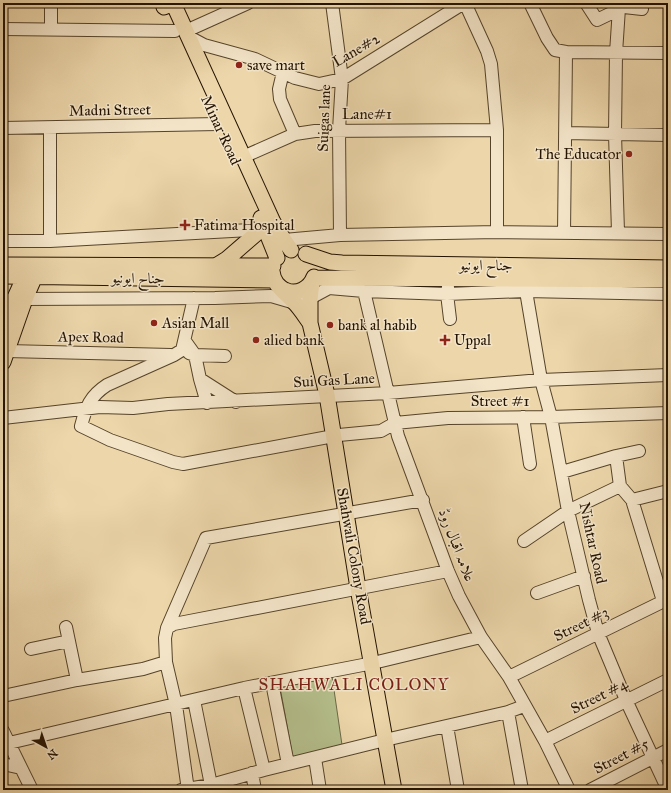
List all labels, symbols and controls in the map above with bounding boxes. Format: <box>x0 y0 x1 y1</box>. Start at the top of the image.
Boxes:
street label: Lane#2 <box>329 29 383 71</box>
place label: save mart <box>247 56 306 74</box>
marker: save mart <box>234 60 244 70</box>
street label: Suigas lane <box>314 84 334 152</box>
street label: Minar Road <box>197 92 245 168</box>
street label: Madni Street <box>69 100 152 120</box>
street label: Lane#1 <box>342 105 392 123</box>
place label: The Educator <box>535 145 621 163</box>
marker: The Educator <box>624 149 634 159</box>
place label: Fatima Hospital <box>194 216 296 234</box>
marker: Fatima Hospital <box>179 219 191 231</box>
street label: جناح ایونیو <box>457 256 513 278</box>
street label: جناح ایونیو <box>109 269 165 291</box>
place label: Asian Mall <box>161 314 230 332</box>
place label: bank al habib <box>338 316 417 334</box>
marker: Asian Mall <box>149 318 159 328</box>
marker: bank al habib <box>325 320 335 330</box>
street label: Apex Road <box>57 327 124 347</box>
place label: alied bank <box>264 331 324 349</box>
place label: Uppal <box>454 331 492 349</box>
marker: Uppal <box>439 334 451 346</box>
marker: alied bank <box>251 335 261 345</box>
street label: Sui Gas Lane <box>293 369 375 391</box>
street label: Street #1 <box>471 392 529 410</box>
street label: Shahwali Colony Road <box>333 486 375 626</box>
street label: Nishtar Road <box>576 501 611 586</box>
street label: علامہ اقبال روڈ <box>435 506 479 584</box>
street label: Street #3 <box>551 603 611 645</box>
district label: SHAHWALI COLONY <box>259 674 450 695</box>
street label: Street #4 <box>568 674 631 717</box>
north arrow <box>26 727 66 767</box>
street label: Street #5 <box>590 734 652 778</box>
text: N <box>44 746 60 763</box>

